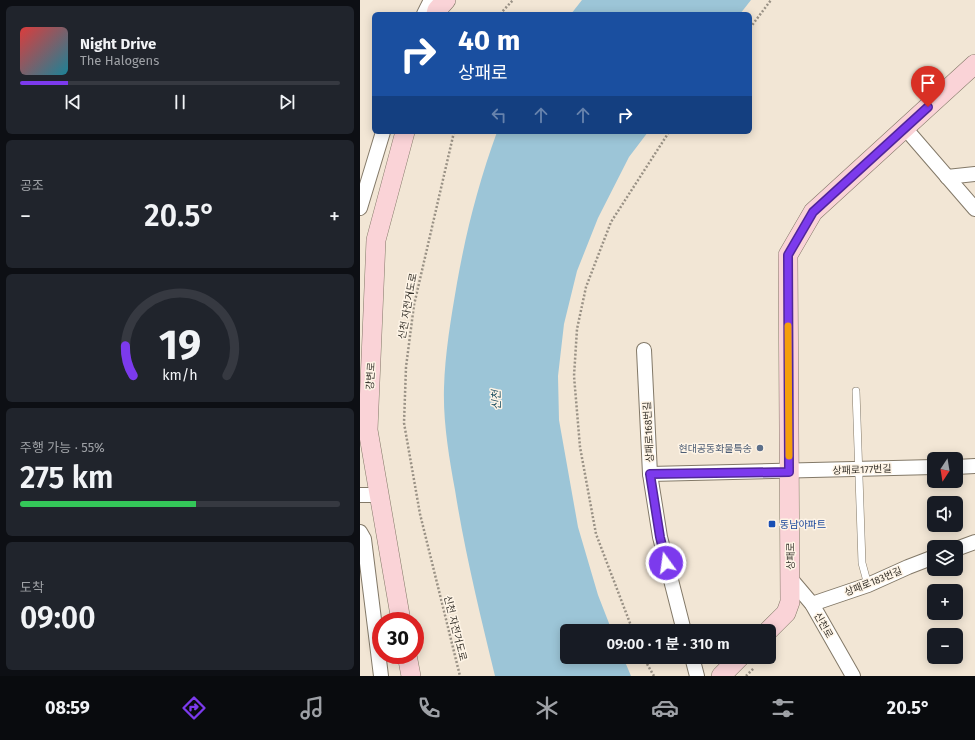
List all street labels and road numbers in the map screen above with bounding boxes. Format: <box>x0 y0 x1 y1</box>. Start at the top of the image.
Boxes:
street label: 신천 자전거도로 <box>396 272 420 340</box>
street label: 강변로 <box>364 362 378 390</box>
street label: 상패로168번길 <box>641 401 657 463</box>
street label: 상패로177번길 <box>832 463 892 477</box>
street label: 상패로 <box>785 542 797 570</box>
street label: 상패로183번길 <box>843 565 904 599</box>
street label: 신천 자전거도로 <box>441 594 469 662</box>
street label: 신천로 <box>811 611 835 640</box>

